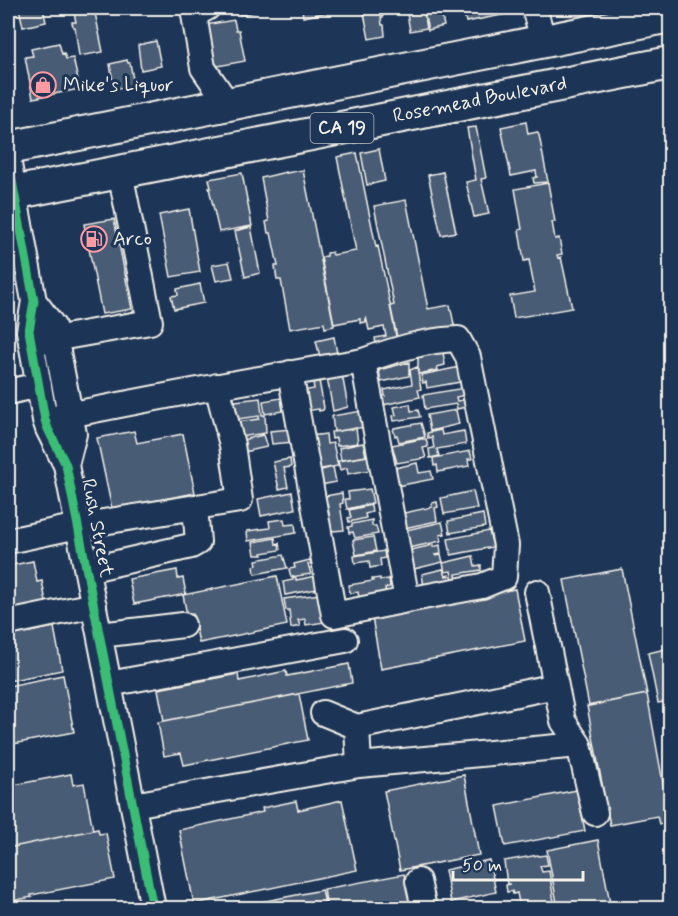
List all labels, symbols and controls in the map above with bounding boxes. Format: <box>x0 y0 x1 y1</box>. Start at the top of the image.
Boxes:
shop icon: Mike's Liquor <box>28 70 58 100</box>
street label: Rosemead Boulevard <box>391 70 569 130</box>
place label: Mike's Liquor <box>63 72 173 99</box>
road number: CA 19 <box>310 113 374 143</box>
fuel station icon: Arco <box>79 224 109 254</box>
place label: Arco <box>113 226 152 253</box>
street label: Rush Street <box>74 476 120 580</box>
scale bar <box>453 844 584 882</box>
text: 50 m <box>462 854 502 878</box>

